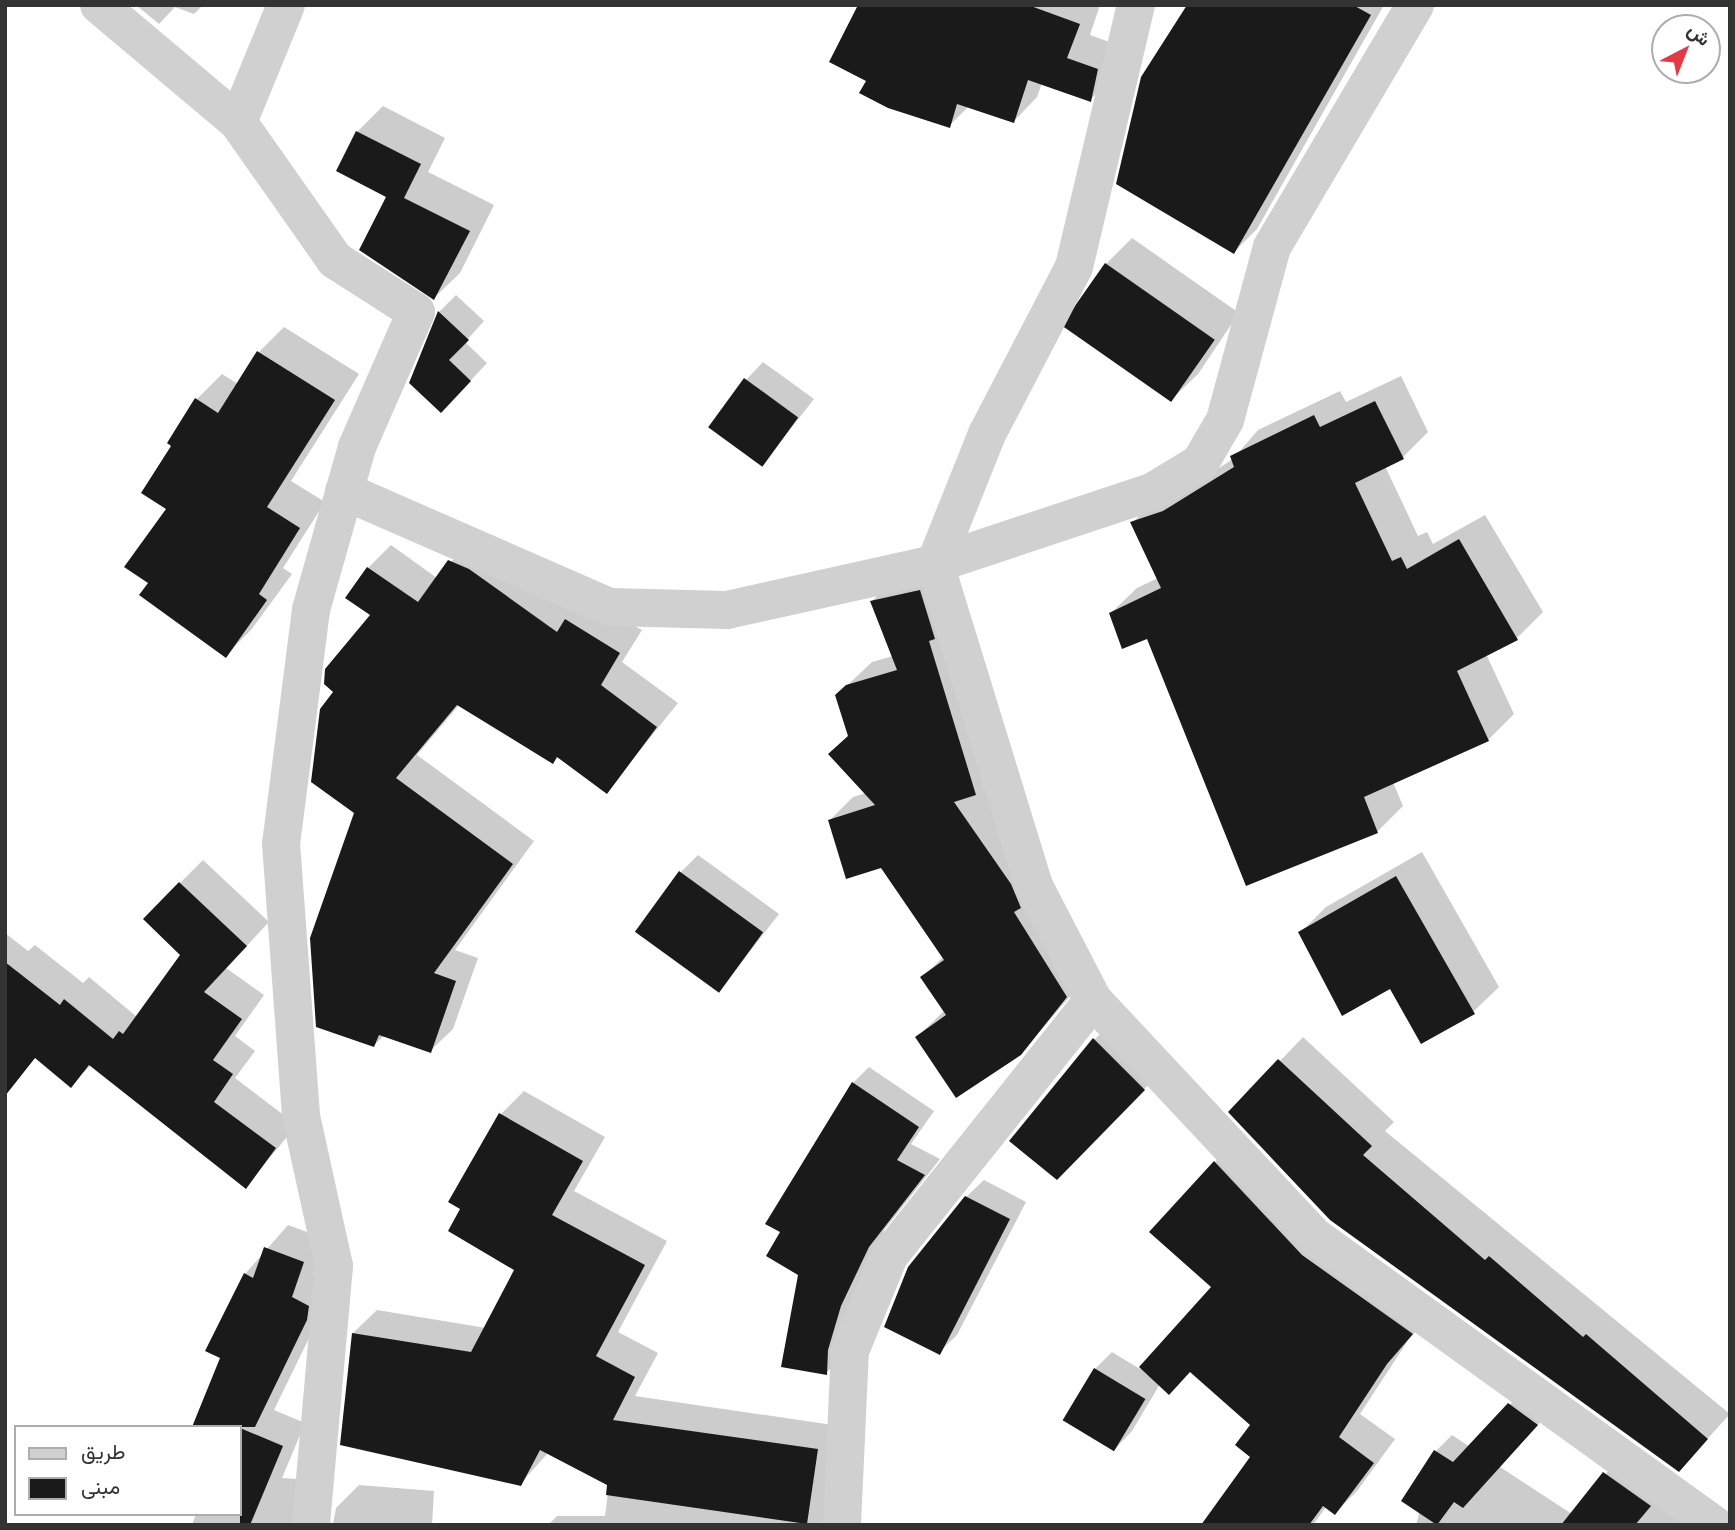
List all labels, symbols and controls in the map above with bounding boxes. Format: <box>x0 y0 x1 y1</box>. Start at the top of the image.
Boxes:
north arrow <box>1651 14 1721 84</box>
text: ش <box>1683 18 1715 51</box>
legend <box>14 1425 242 1516</box>
text: طريق <box>81 1439 126 1464</box>
text: مبنى <box>81 1474 120 1499</box>

